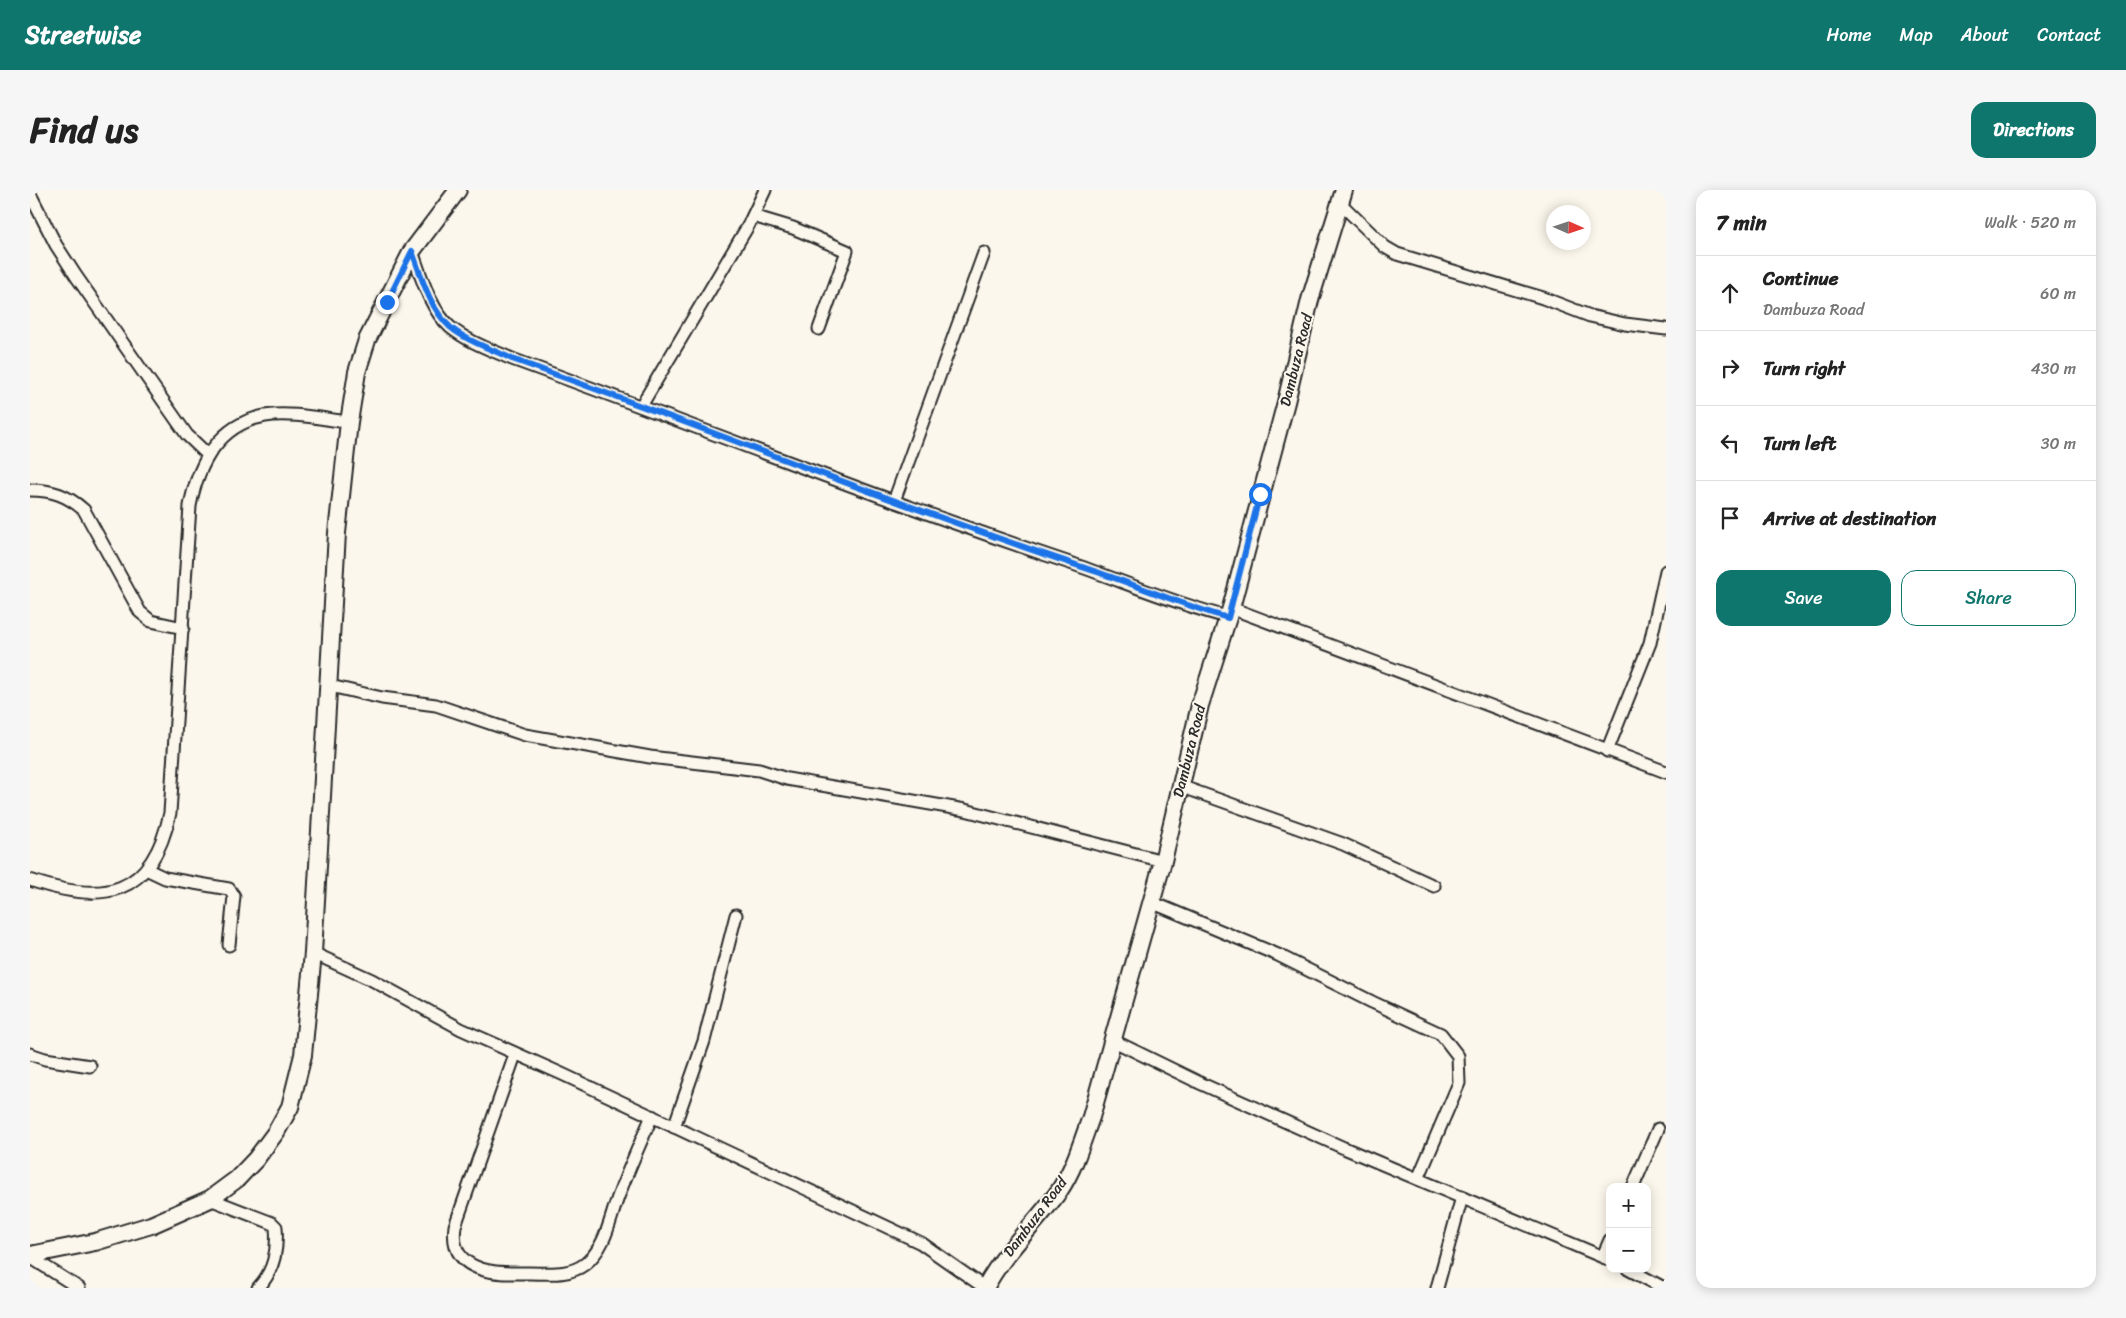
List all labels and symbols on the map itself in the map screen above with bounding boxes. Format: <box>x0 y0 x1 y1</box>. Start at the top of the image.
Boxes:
north arrow <box>1546 205 1591 250</box>
route end <box>376 291 399 314</box>
street label: Dambuza Road <box>1272 310 1320 409</box>
route start <box>1249 483 1272 506</box>
street label: Dambuza Road <box>1165 701 1213 800</box>
street label: Dambuza Road <box>996 1170 1075 1263</box>

